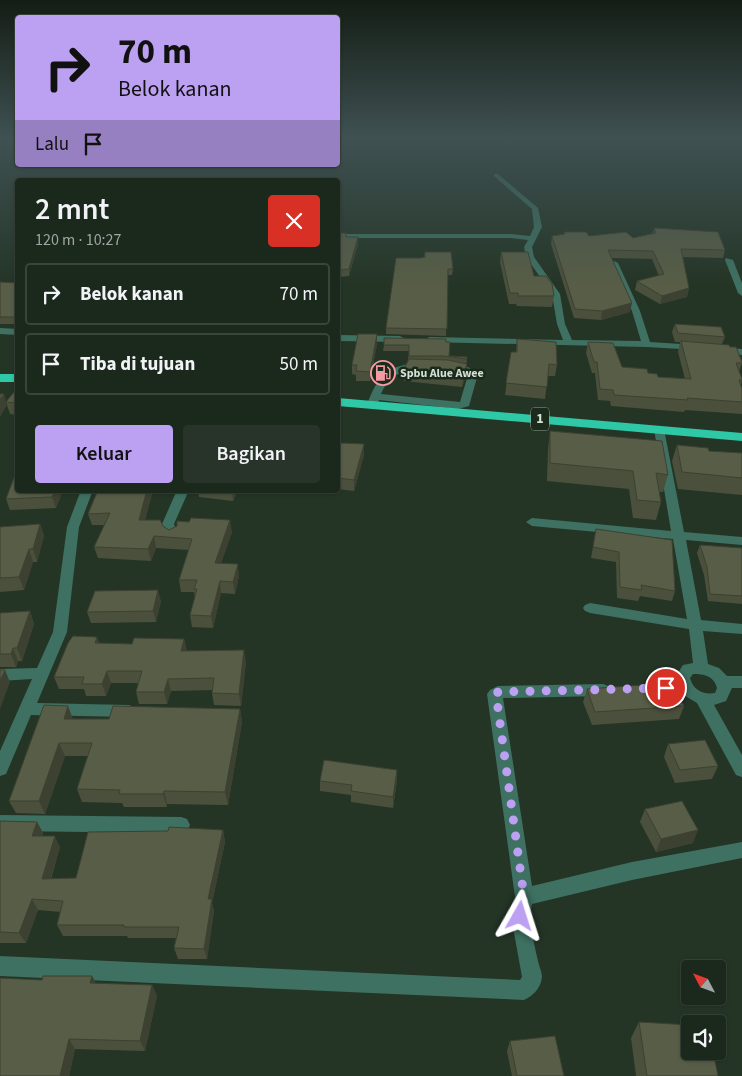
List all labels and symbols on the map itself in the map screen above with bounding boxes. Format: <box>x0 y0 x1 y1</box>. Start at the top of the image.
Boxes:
fuel station icon: Spbu Alue Awee <box>370 360 396 386</box>
place label: Spbu Alue Awee <box>400 365 484 382</box>
road number: 1 <box>531 408 549 430</box>
pin <box>645 667 687 709</box>
position arrow <box>493 889 545 941</box>
north arrow <box>681 960 726 1005</box>

